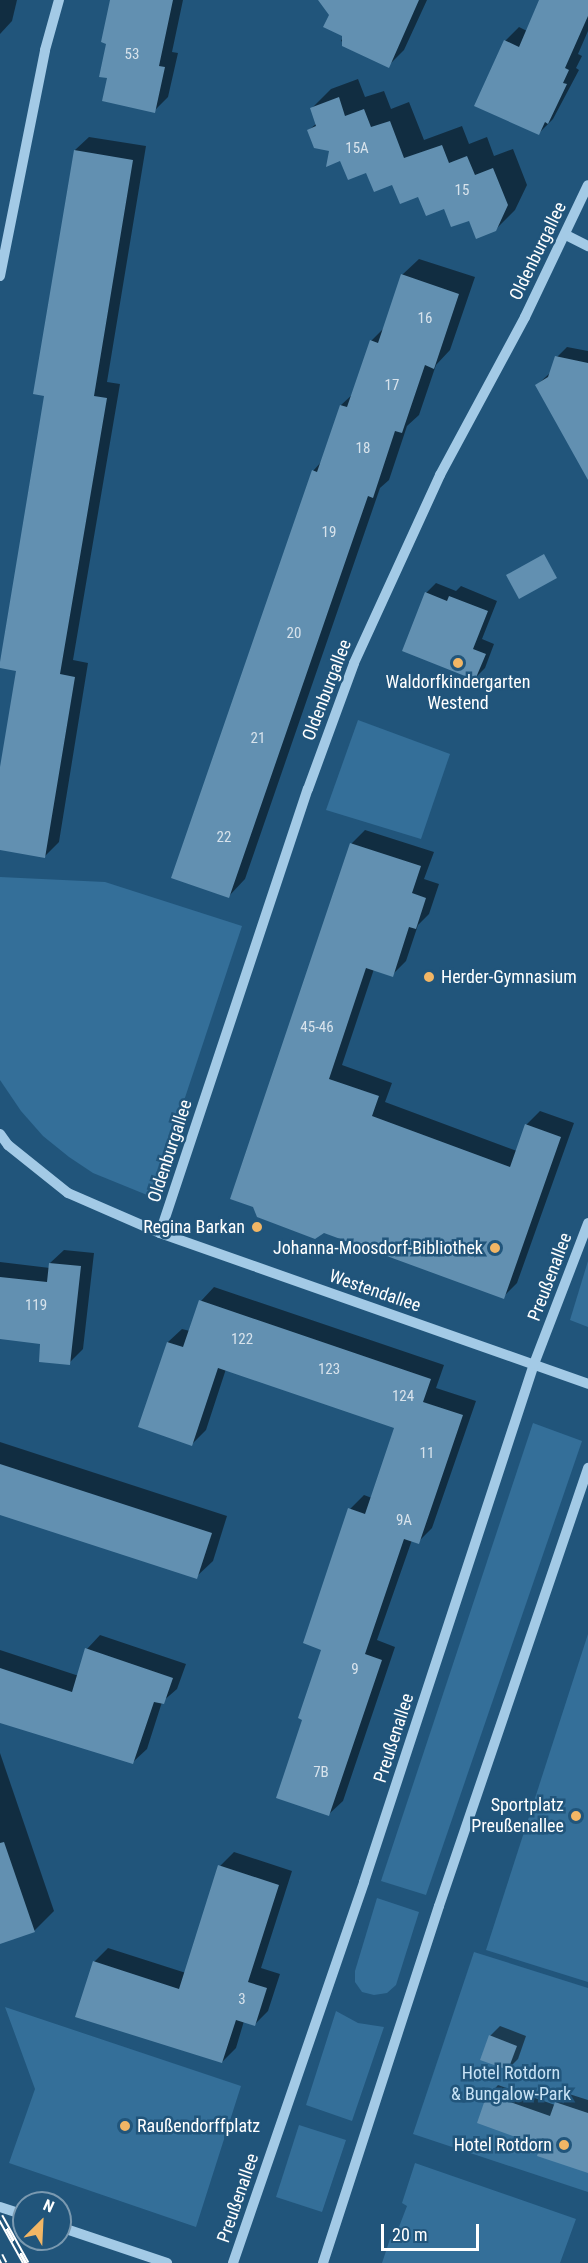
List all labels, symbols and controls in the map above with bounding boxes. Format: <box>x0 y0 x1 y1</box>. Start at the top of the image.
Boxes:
house number: 53 <box>125 46 139 64</box>
house number: 15A <box>345 140 369 158</box>
house number: 15 <box>455 182 469 200</box>
street label: Oldenburgallee <box>505 198 571 304</box>
house number: 16 <box>418 310 432 328</box>
house number: 17 <box>385 377 399 395</box>
house number: 18 <box>356 440 370 458</box>
house number: 19 <box>322 524 336 542</box>
house number: 20 <box>287 625 301 643</box>
street label: Oldenburgallee <box>298 636 356 744</box>
marker: Waldorfkindergarten Westend <box>451 656 465 670</box>
place label: Waldorfkindergarten Westend <box>385 672 531 714</box>
house number: 21 <box>251 730 265 748</box>
house number: 22 <box>217 829 231 847</box>
place label: Herder-Gymnasium <box>441 966 577 988</box>
marker: Herder-Gymnasium <box>422 970 436 984</box>
house number: 45-46 <box>300 1019 334 1037</box>
street label: Oldenburgallee <box>143 1097 197 1205</box>
place label: Regina Barkan <box>143 1216 245 1238</box>
marker: Regina Barkan <box>250 1220 264 1234</box>
street label: Preußenallee <box>523 1230 577 1324</box>
place label: Johanna-Moosdorf-Bibliothek <box>273 1237 483 1259</box>
marker: Johanna-Moosdorf-Bibliothek <box>488 1241 502 1255</box>
street label: Westendallee <box>326 1265 424 1317</box>
house number: 119 <box>25 1297 47 1315</box>
house number: 122 <box>231 1331 253 1349</box>
house number: 123 <box>318 1361 340 1379</box>
house number: 124 <box>392 1388 414 1406</box>
house number: 11 <box>420 1445 434 1463</box>
house number: 9A <box>396 1512 412 1530</box>
house number: 9 <box>351 1661 359 1679</box>
street label: Preußenallee <box>369 1691 419 1785</box>
house number: 7B <box>313 1764 329 1782</box>
place label: Sportplatz Preußenallee <box>471 1795 564 1838</box>
marker: Sportplatz Preußenallee <box>569 1809 583 1823</box>
house number: 3 <box>238 1991 246 2009</box>
park label: Hotel Rotdorn & Bungalow-Park <box>451 2063 571 2106</box>
place label: Raußendorffplatz <box>137 2115 260 2137</box>
marker: Raußendorffplatz <box>118 2119 132 2133</box>
place label: Hotel Rotdorn <box>454 2134 552 2156</box>
marker: Hotel Rotdorn <box>557 2138 571 2152</box>
street label: Preußenallee <box>213 2151 263 2245</box>
north arrow <box>12 2191 72 2251</box>
text: N <box>40 2195 57 2217</box>
scale bar <box>384 2212 482 2250</box>
text: 20 m <box>392 2224 427 2245</box>

